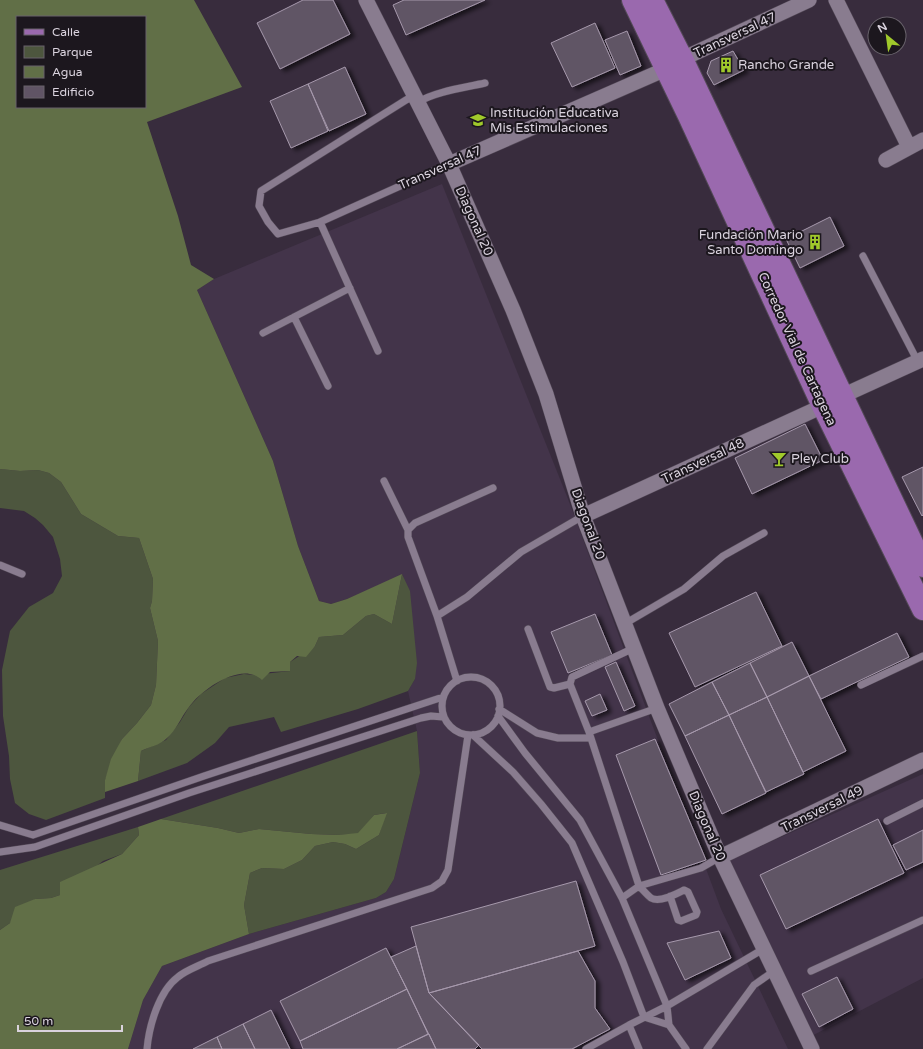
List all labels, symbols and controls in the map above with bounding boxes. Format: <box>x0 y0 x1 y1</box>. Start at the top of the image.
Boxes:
street label: Transversal 47 <box>691 9 779 61</box>
legend <box>16 16 146 108</box>
north arrow <box>867 16 907 56</box>
text: N <box>875 20 889 36</box>
text: Calle <box>52 25 80 39</box>
text: Parque <box>52 45 93 59</box>
building icon: Rancho Grande <box>717 56 735 74</box>
place label: Rancho Grande <box>738 57 834 73</box>
text: Agua <box>52 65 82 79</box>
text: Edificio <box>52 85 94 99</box>
place label: Institución Educativa Mis Estimulaciones <box>490 105 619 136</box>
school or university icon: Institución Educativa Mis Estimulaciones <box>469 111 487 129</box>
street label: Transversal 47 <box>396 143 484 193</box>
street label: Diagonal 20 <box>452 184 496 258</box>
place label: Fundación Mario Santo Domingo <box>699 227 803 258</box>
building icon: Fundación Mario Santo Domingo <box>806 233 824 251</box>
street label: Corredor Vial de Cartagena <box>754 270 840 428</box>
street label: Transversal 48 <box>659 435 747 487</box>
bar icon: Pley Club <box>770 450 788 468</box>
place label: Pley Club <box>791 451 849 467</box>
street label: Diagonal 20 <box>568 486 608 562</box>
street label: Transversal 49 <box>778 782 866 836</box>
street label: Diagonal 20 <box>685 789 729 863</box>
scale bar <box>18 1007 122 1033</box>
text: 50 m <box>24 1014 53 1028</box>

